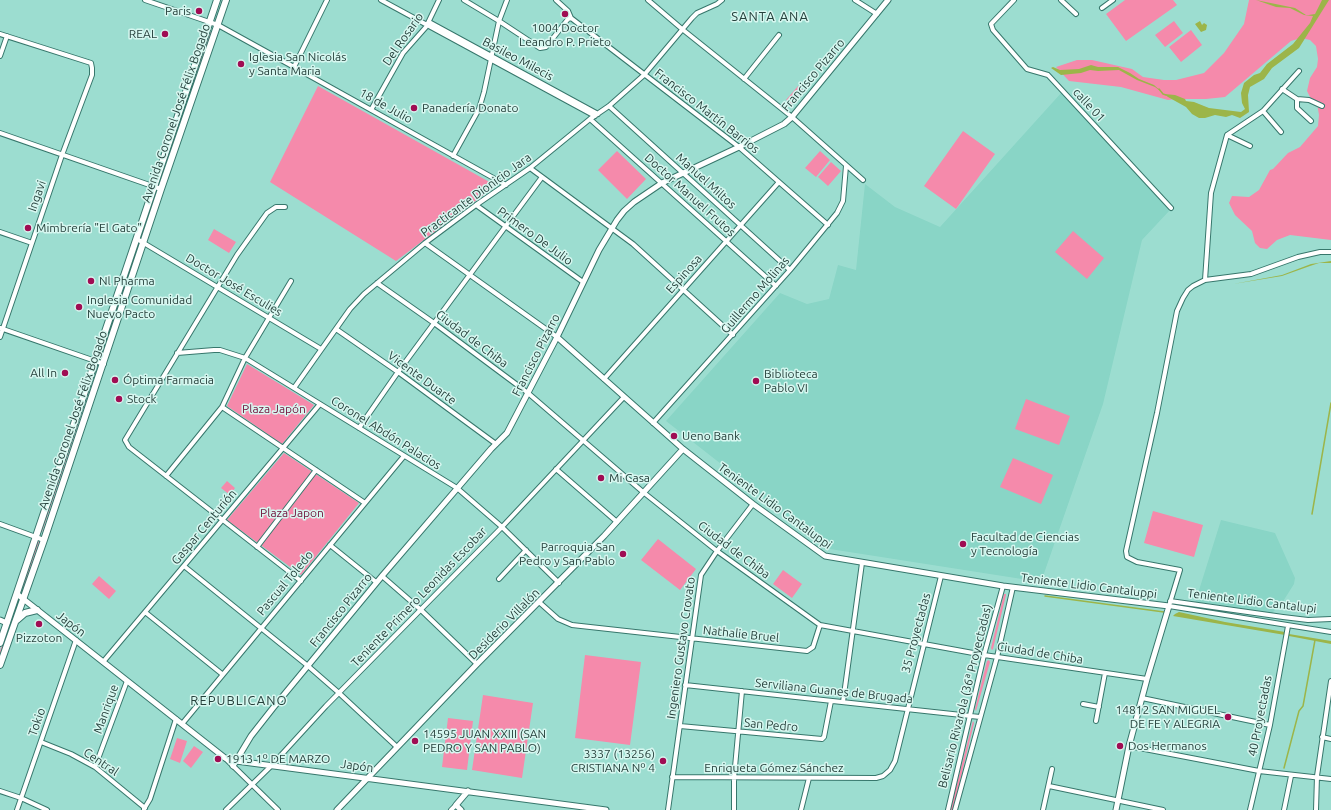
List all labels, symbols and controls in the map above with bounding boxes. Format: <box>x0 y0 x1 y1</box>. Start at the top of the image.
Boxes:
place label: Paris <box>165 4 191 18</box>
marker: Paris <box>194 6 204 16</box>
marker: 1004 Doctor Leandro P. Prieto <box>560 9 570 19</box>
district label: SANTA ANA <box>731 9 809 25</box>
street label: Del Rosario <box>380 10 426 68</box>
place label: 1004 Doctor Leandro P. Prieto <box>519 21 611 49</box>
street label: Avenida Coronel José Félix Bogado <box>139 22 213 204</box>
place label: REAL <box>129 27 157 41</box>
marker: REAL <box>160 29 170 39</box>
street label: Basileo Milecis <box>480 34 556 84</box>
street label: Francisco Pizarro <box>778 36 848 114</box>
place label: Iglesia San Nicolás y Santa Maria <box>249 50 346 78</box>
marker: Iglesia San Nicolás y Santa Maria <box>236 59 246 69</box>
street label: Francisco Martín Barrios <box>652 66 762 156</box>
street label: calle 01 <box>1070 85 1108 125</box>
street label: 18 de Julio <box>357 86 415 126</box>
place label: Panadería Donato <box>422 101 519 115</box>
marker: Panadería Donato <box>409 103 419 113</box>
street label: Practicante Dionicio Jara <box>418 150 534 240</box>
street label: Doctor Manuel Frutos <box>642 150 738 240</box>
street label: Manuel Miltos <box>673 150 739 212</box>
street label: Ingavi <box>25 179 49 213</box>
street label: Primero De Julio <box>495 204 575 268</box>
place label: Mimbrería "El Gato" <box>36 221 142 235</box>
marker: Mimbrería "El Gato" <box>23 223 33 233</box>
street label: Doctor José Esculies <box>183 251 285 319</box>
street label: Espinosa <box>663 252 705 296</box>
street label: Guillermo Molinas <box>718 254 792 336</box>
place label: Nl Pharma <box>99 274 155 288</box>
marker: Nl Pharma <box>86 276 96 286</box>
place label: Inglesia Comunidad Nuevo Pacto <box>87 293 192 321</box>
marker: Inglesia Comunidad Nuevo Pacto <box>74 302 84 312</box>
street label: Ciudad de Chiba <box>433 307 511 371</box>
street label: Francisco Pizarro <box>509 311 563 399</box>
street label: Avenida Coronel José Félix Bogado <box>36 329 110 511</box>
street label: Vicente Duarte <box>385 348 459 408</box>
place label: All In <box>30 366 57 380</box>
place label: Biblioteca Pablo VI <box>764 367 818 395</box>
marker: All In <box>60 368 70 378</box>
place label: Óptima Farmacia <box>123 373 214 387</box>
marker: Óptima Farmacia <box>110 375 120 385</box>
marker: Biblioteca Pablo VI <box>751 376 761 386</box>
place label: Stock <box>127 392 157 406</box>
street label: Coronel Abdón Palacios <box>328 393 444 473</box>
marker: Stock <box>114 394 124 404</box>
park label: Plaza Japón <box>242 402 306 416</box>
place label: Ueno Bank <box>682 429 740 443</box>
marker: Ueno Bank <box>669 431 679 441</box>
street label: Teniente Lidio Cantaluppi <box>715 460 835 552</box>
place label: Mi Casa <box>609 471 650 485</box>
marker: Mi Casa <box>596 473 606 483</box>
street label: Gaspar Centurión <box>168 487 240 567</box>
park label: Plaza Japon <box>260 506 324 520</box>
street label: Ciudad de Chiba <box>695 518 773 582</box>
street label: Teniente Primero Leonidas Escobar <box>348 524 490 670</box>
place label: Facultad de Ciencias y Tecnología <box>971 530 1079 558</box>
marker: Facultad de Ciencias y Tecnología <box>958 539 968 549</box>
place label: Parroquia San Pedro y San Pablo <box>519 540 615 568</box>
street label: Pascual Toledo <box>254 548 316 618</box>
marker: Parroquia San Pedro y San Pablo <box>618 549 628 559</box>
street label: Francisco Pizarro <box>307 570 375 650</box>
street label: Teniente Lidio Cantaluppi <box>1020 571 1158 601</box>
street label: Ingeniero Gustavo Crovato <box>664 576 698 720</box>
street label: Desiderio Villalón <box>465 585 543 663</box>
street label: Teniente Lidio Cantalupi <box>1187 586 1317 616</box>
street label: 35 Proyectadas <box>898 591 934 675</box>
street label: Belisario Rivarola (36ª Proyectadas) <box>935 602 995 790</box>
street label: Japón <box>54 608 88 640</box>
marker: Pizzoton <box>34 619 44 629</box>
street label: Nathalie Bruel <box>702 623 780 645</box>
place label: Pizzoton <box>16 631 62 645</box>
street label: Ciudad de Chiba <box>996 639 1084 667</box>
street label: 40 Proyectadas <box>1245 674 1275 758</box>
street label: Serviliana Guanes de Brugada <box>754 676 914 706</box>
street label: Manrique <box>90 682 122 736</box>
district label: REPUBLICANO <box>190 693 288 709</box>
place label: 14812 SAN MIGUEL DE FE Y ALEGRIA <box>1116 703 1220 731</box>
street label: Tokio <box>25 706 49 738</box>
marker: 14812 SAN MIGUEL DE FE Y ALEGRIA <box>1223 712 1233 722</box>
street label: San Pedro <box>743 715 799 735</box>
place label: 14595 JUAN XXIII (SAN PEDRO Y SAN PABLO) <box>423 727 546 755</box>
marker: 14595 JUAN XXIII (SAN PEDRO Y SAN PABLO) <box>410 736 420 746</box>
place label: Dos Hermanos <box>1128 739 1207 753</box>
marker: Dos Hermanos <box>1115 741 1125 751</box>
street label: Central <box>81 745 121 779</box>
place label: 3337 (13256) CRISTIANA Nº 4 <box>571 747 655 775</box>
place label: 1913 1º DE MARZO <box>226 752 330 766</box>
marker: 1913 1º DE MARZO <box>213 754 223 764</box>
marker: 3337 (13256) CRISTIANA Nº 4 <box>658 756 668 766</box>
street label: Japón <box>340 757 374 775</box>
street label: Enriqueta Gómez Sánchez <box>704 761 844 775</box>

